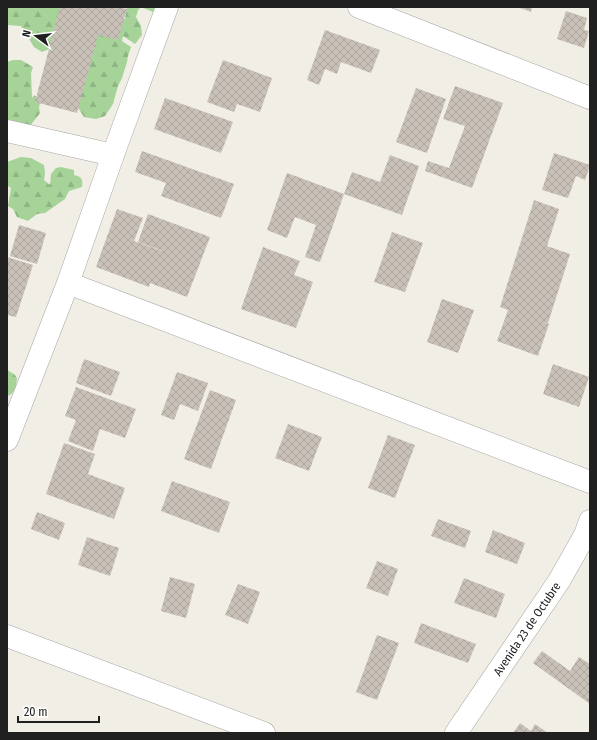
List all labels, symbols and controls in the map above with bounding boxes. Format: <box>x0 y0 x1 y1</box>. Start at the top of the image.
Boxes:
north arrow <box>16 16 56 56</box>
text: N <box>20 29 34 38</box>
street label: Avenida 23 de Octubre <box>491 580 564 678</box>
scale bar <box>18 698 99 724</box>
text: 20 m <box>24 705 48 719</box>

